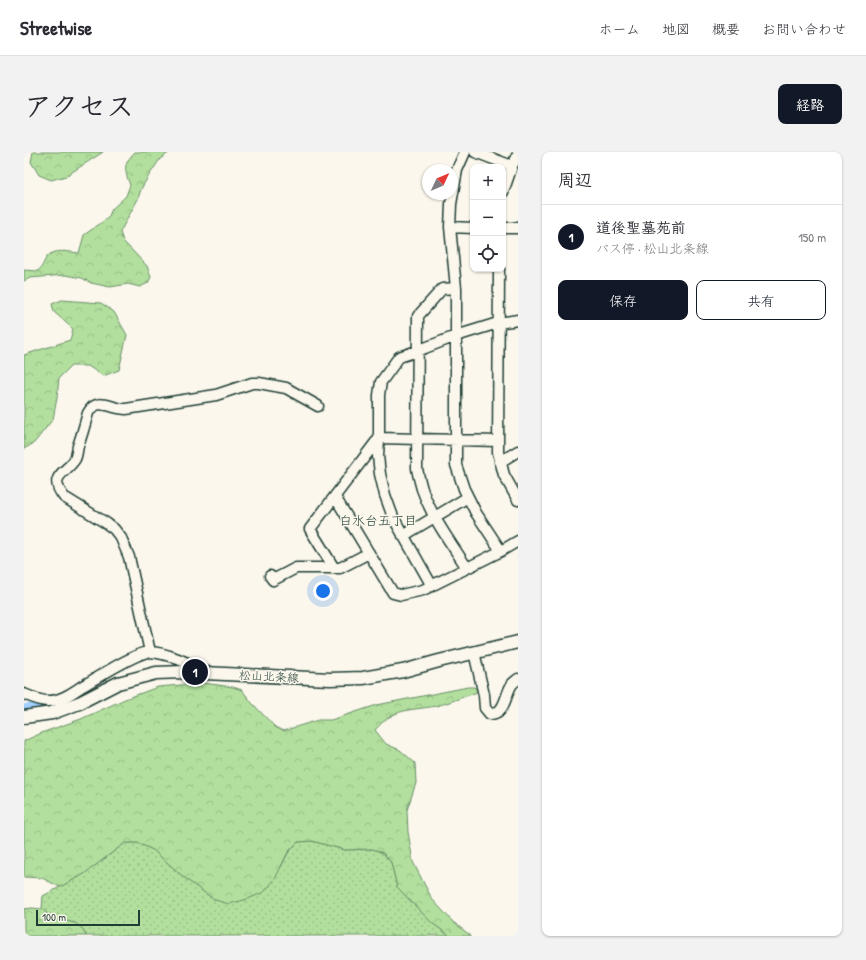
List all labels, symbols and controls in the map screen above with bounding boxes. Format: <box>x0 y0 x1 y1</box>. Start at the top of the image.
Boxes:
text: Streetwise <box>20 15 92 41</box>
text: ホーム <box>599 19 640 38</box>
text: 地図 <box>662 19 690 38</box>
text: 概要 <box>712 19 740 38</box>
text: お問い合わせ <box>762 19 846 38</box>
button: 経路 <box>778 84 842 124</box>
text: アクセス <box>24 87 134 125</box>
north arrow <box>422 164 458 200</box>
map controls <box>470 164 506 272</box>
button: + <box>470 164 506 200</box>
text: 周辺 <box>558 168 592 191</box>
button: − <box>470 200 506 236</box>
text: 道後聖墓苑前 <box>596 217 686 238</box>
text: 1 <box>569 228 573 246</box>
text: 150 m <box>798 228 826 246</box>
button: locate <box>470 236 506 272</box>
text: バス停 · 松山北条線 <box>596 239 709 257</box>
button: 保存 <box>558 280 688 320</box>
button: 共有 <box>696 280 826 320</box>
district label: 白水台五丁目 <box>339 511 417 529</box>
your location <box>313 581 333 601</box>
pin: 1 <box>182 657 208 687</box>
street label: 松山北条線 <box>239 666 299 686</box>
scale bar <box>36 908 140 927</box>
text: 100 m <box>42 910 66 924</box>

